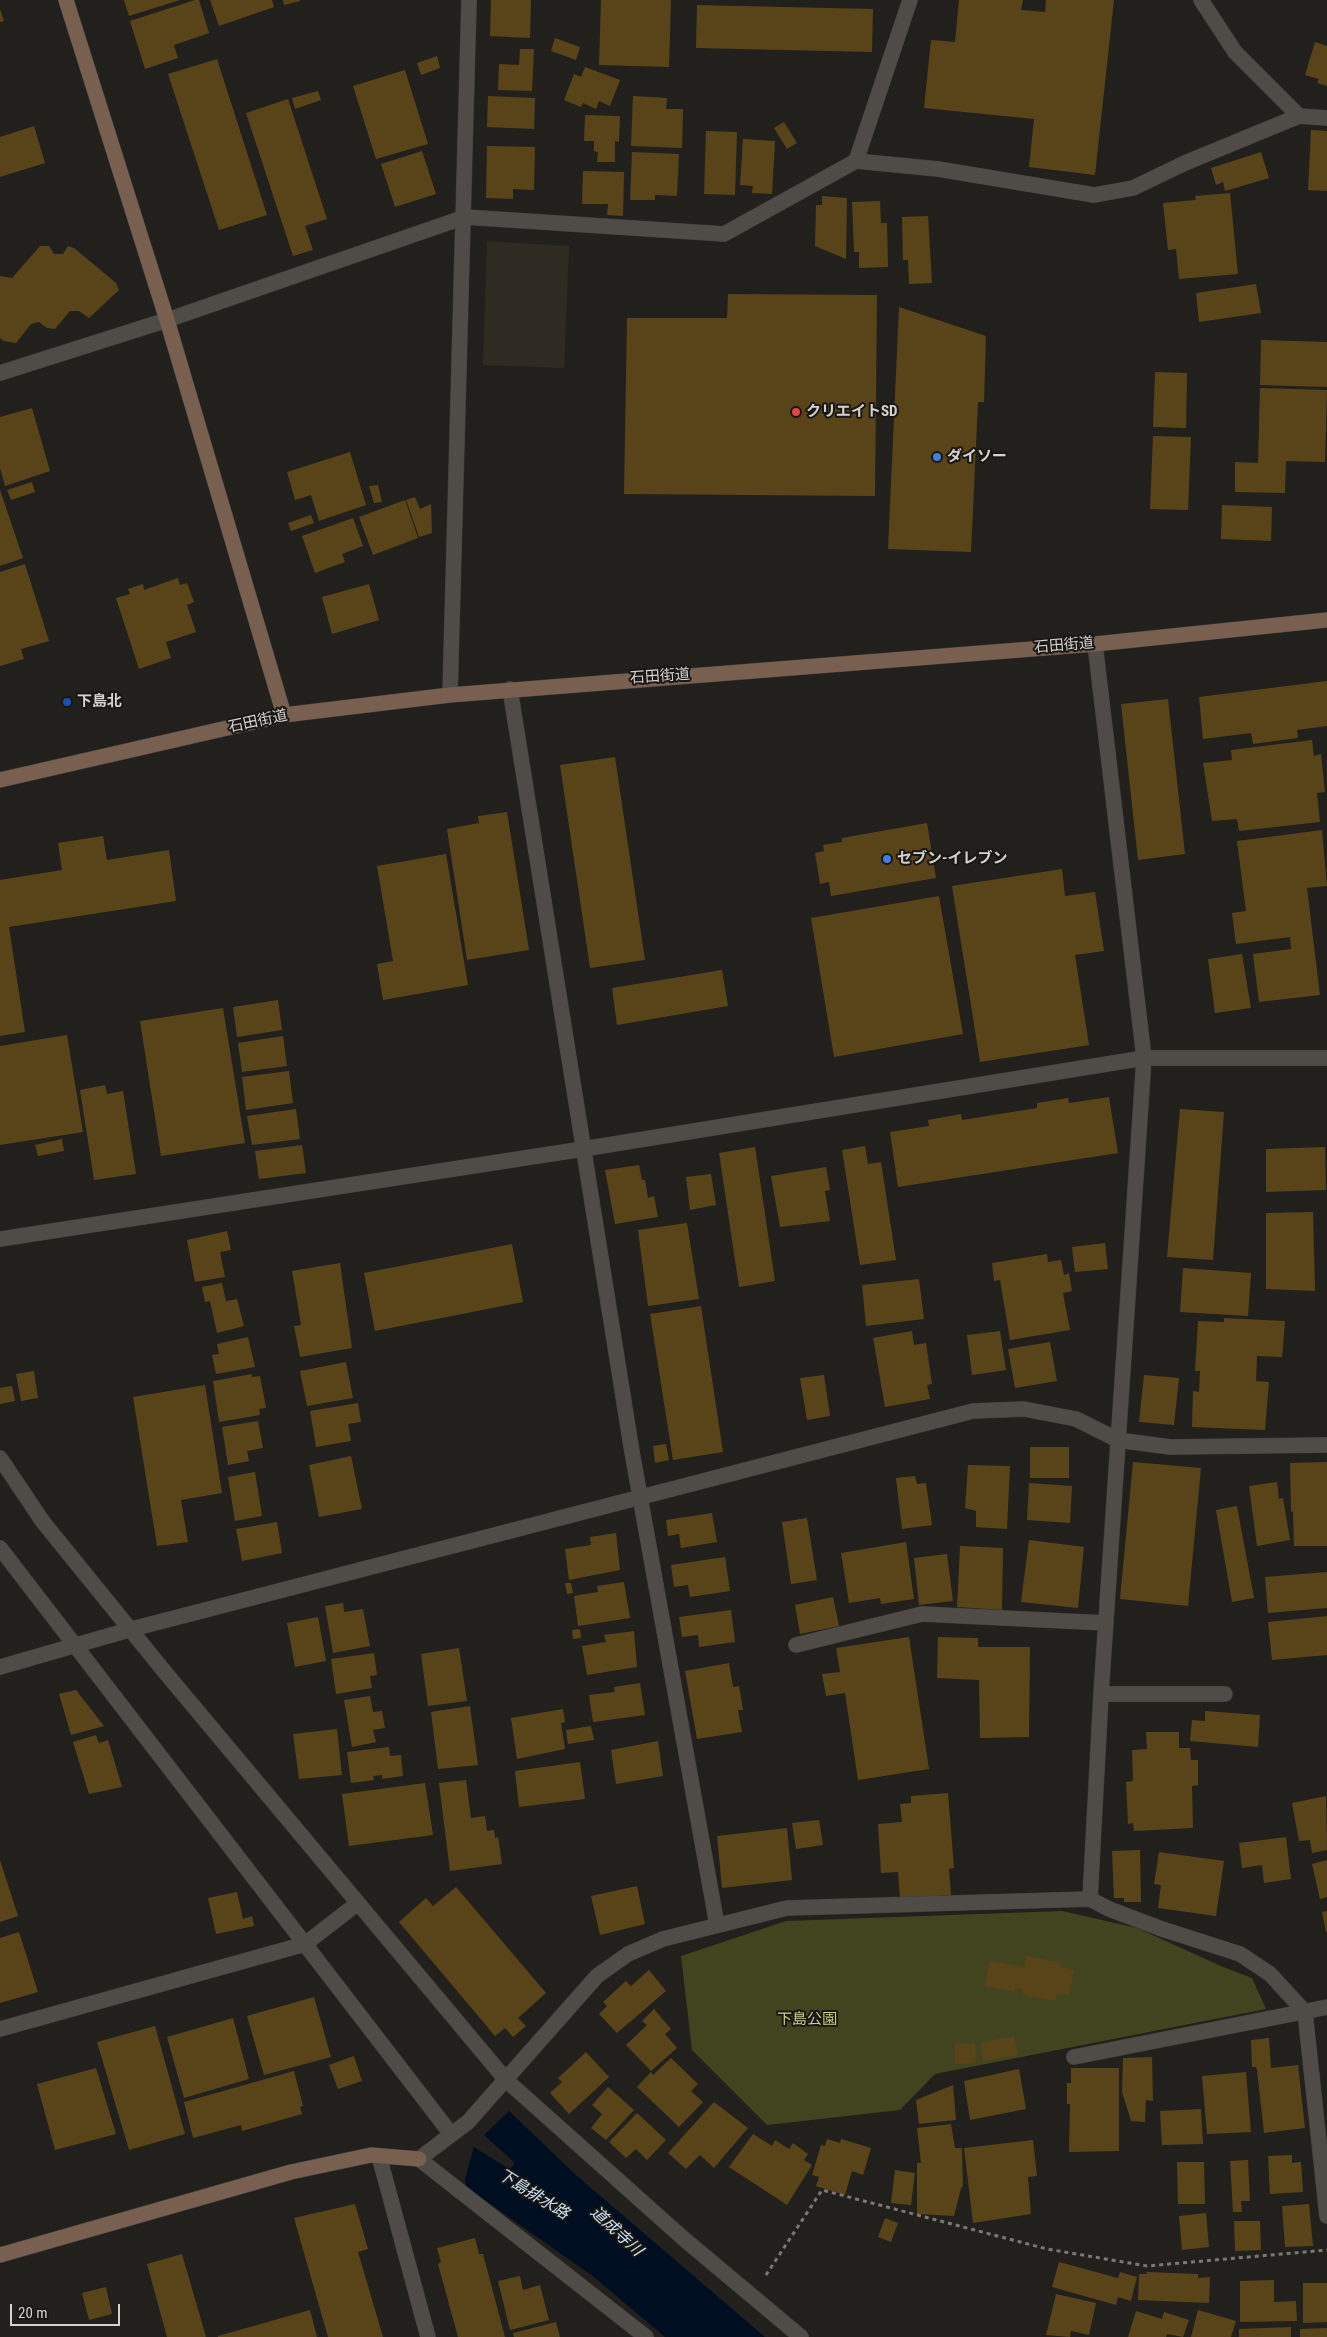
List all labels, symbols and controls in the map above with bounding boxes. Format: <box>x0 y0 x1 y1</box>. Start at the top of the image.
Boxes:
place label: クリエイトSD <box>806 403 898 421</box>
marker: クリエイトSD <box>790 406 802 418</box>
place label: ダイソー <box>947 448 1007 466</box>
marker: ダイソー <box>931 451 943 463</box>
street label: 石田街道 <box>1033 634 1095 658</box>
street label: 石田街道 <box>629 666 691 688</box>
place label: 下島北 <box>77 693 122 711</box>
marker: 下島北 <box>61 696 73 708</box>
street label: 石田街道 <box>227 707 289 737</box>
place label: セブン-イレブン <box>897 850 1007 868</box>
marker: セブン-イレブン <box>881 853 893 865</box>
park label: 下島公園 <box>777 2011 837 2029</box>
water label: 下島排水路 <box>494 2166 572 2224</box>
water label: 道成寺川 <box>586 2203 646 2261</box>
scale bar <box>12 2294 122 2326</box>
text: 20 m <box>18 2304 48 2322</box>

